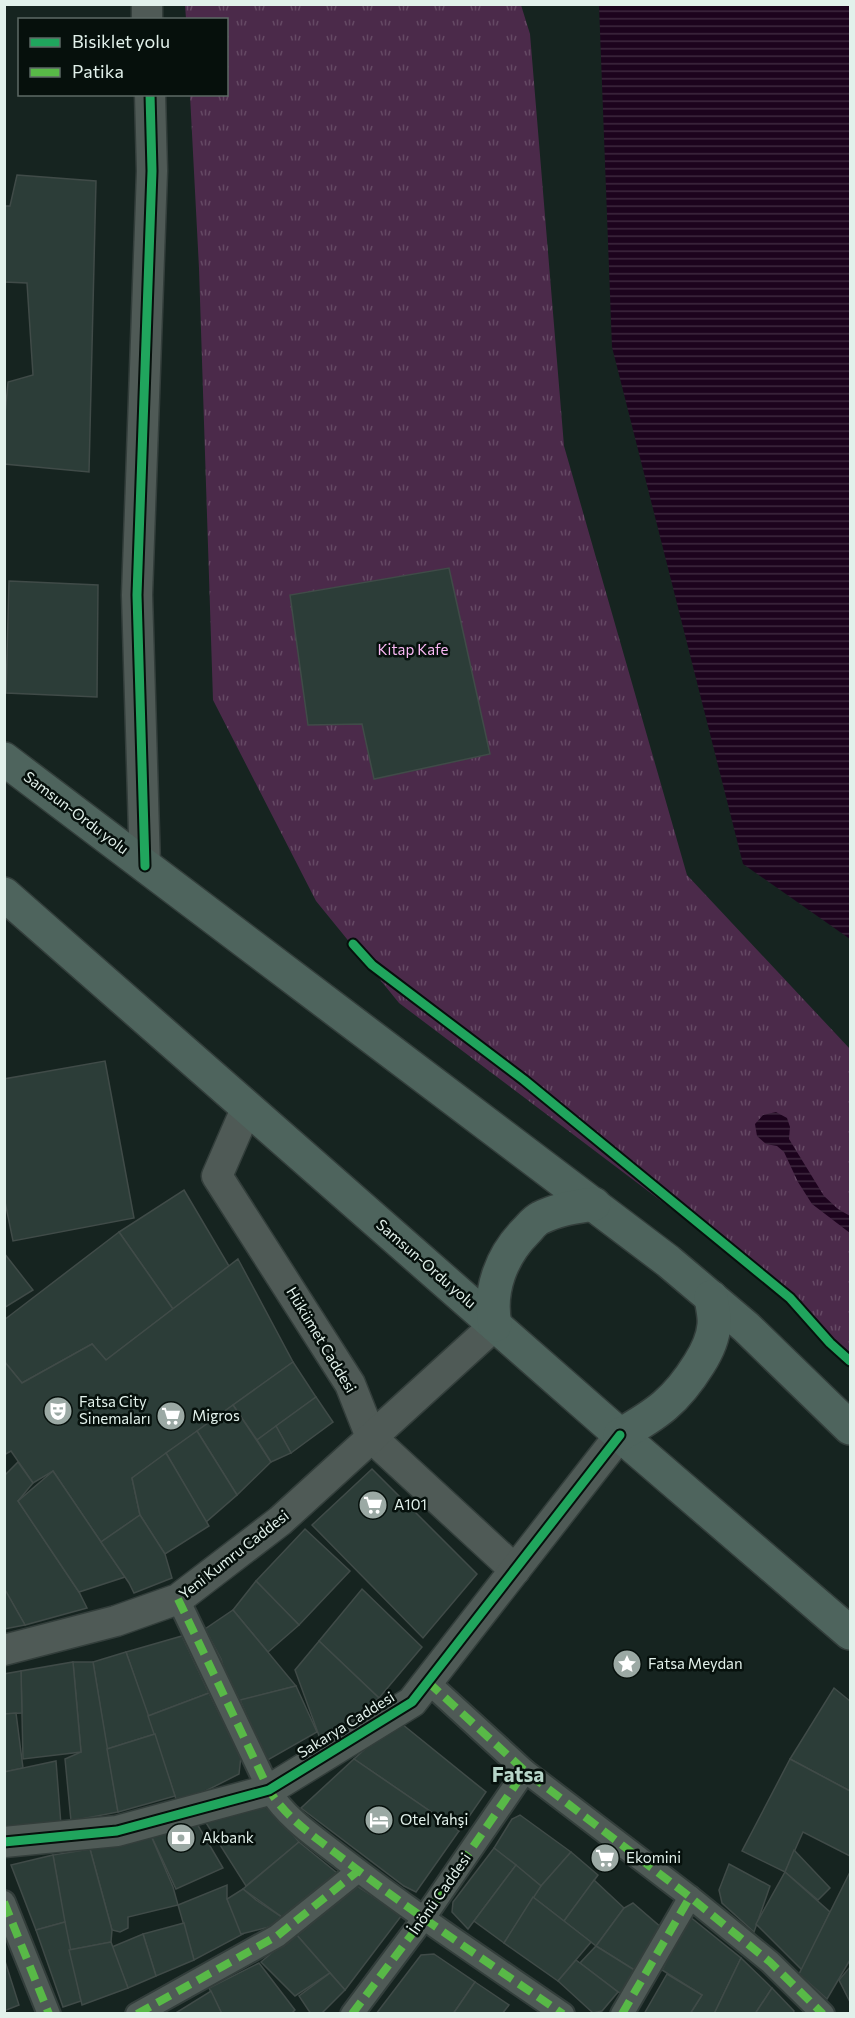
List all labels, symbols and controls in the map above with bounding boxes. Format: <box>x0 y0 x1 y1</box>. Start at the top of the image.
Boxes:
legend <box>18 18 228 96</box>
text: Bisiklet yolu <box>72 30 170 52</box>
text: Patika <box>72 60 124 82</box>
park label: Kitap Kafe <box>377 640 449 658</box>
street label: Samsun-Ordu yolu <box>21 767 133 857</box>
street label: Samsun-Ordu yolu <box>373 1215 480 1312</box>
street label: Hükümet Caddesi <box>283 1283 360 1396</box>
place label: Fatsa City Sinemaları <box>79 1392 151 1427</box>
theatre icon: Fatsa City Sinemaları <box>42 1395 74 1427</box>
supermarket icon: Migros <box>155 1400 187 1432</box>
place label: Migros <box>192 1406 240 1424</box>
supermarket icon: A101 <box>357 1489 389 1521</box>
place label: A101 <box>394 1495 427 1513</box>
street label: Yeni Kumru Caddesi <box>175 1506 292 1603</box>
place icon: Fatsa Meydan <box>611 1648 643 1680</box>
place label: Fatsa Meydan <box>648 1654 743 1672</box>
street label: Sakarya Caddesi <box>294 1687 397 1761</box>
district label: Fatsa <box>492 1761 544 1786</box>
hotel icon: Otel Yahşi <box>363 1804 395 1836</box>
place label: Otel Yahşi <box>400 1810 468 1828</box>
bank icon: Akbank <box>165 1822 197 1854</box>
place label: Akbank <box>202 1828 254 1846</box>
supermarket icon: Ekomini <box>589 1842 621 1874</box>
place label: Ekomini <box>626 1848 681 1866</box>
street label: İnönü Caddesi <box>404 1849 474 1938</box>

